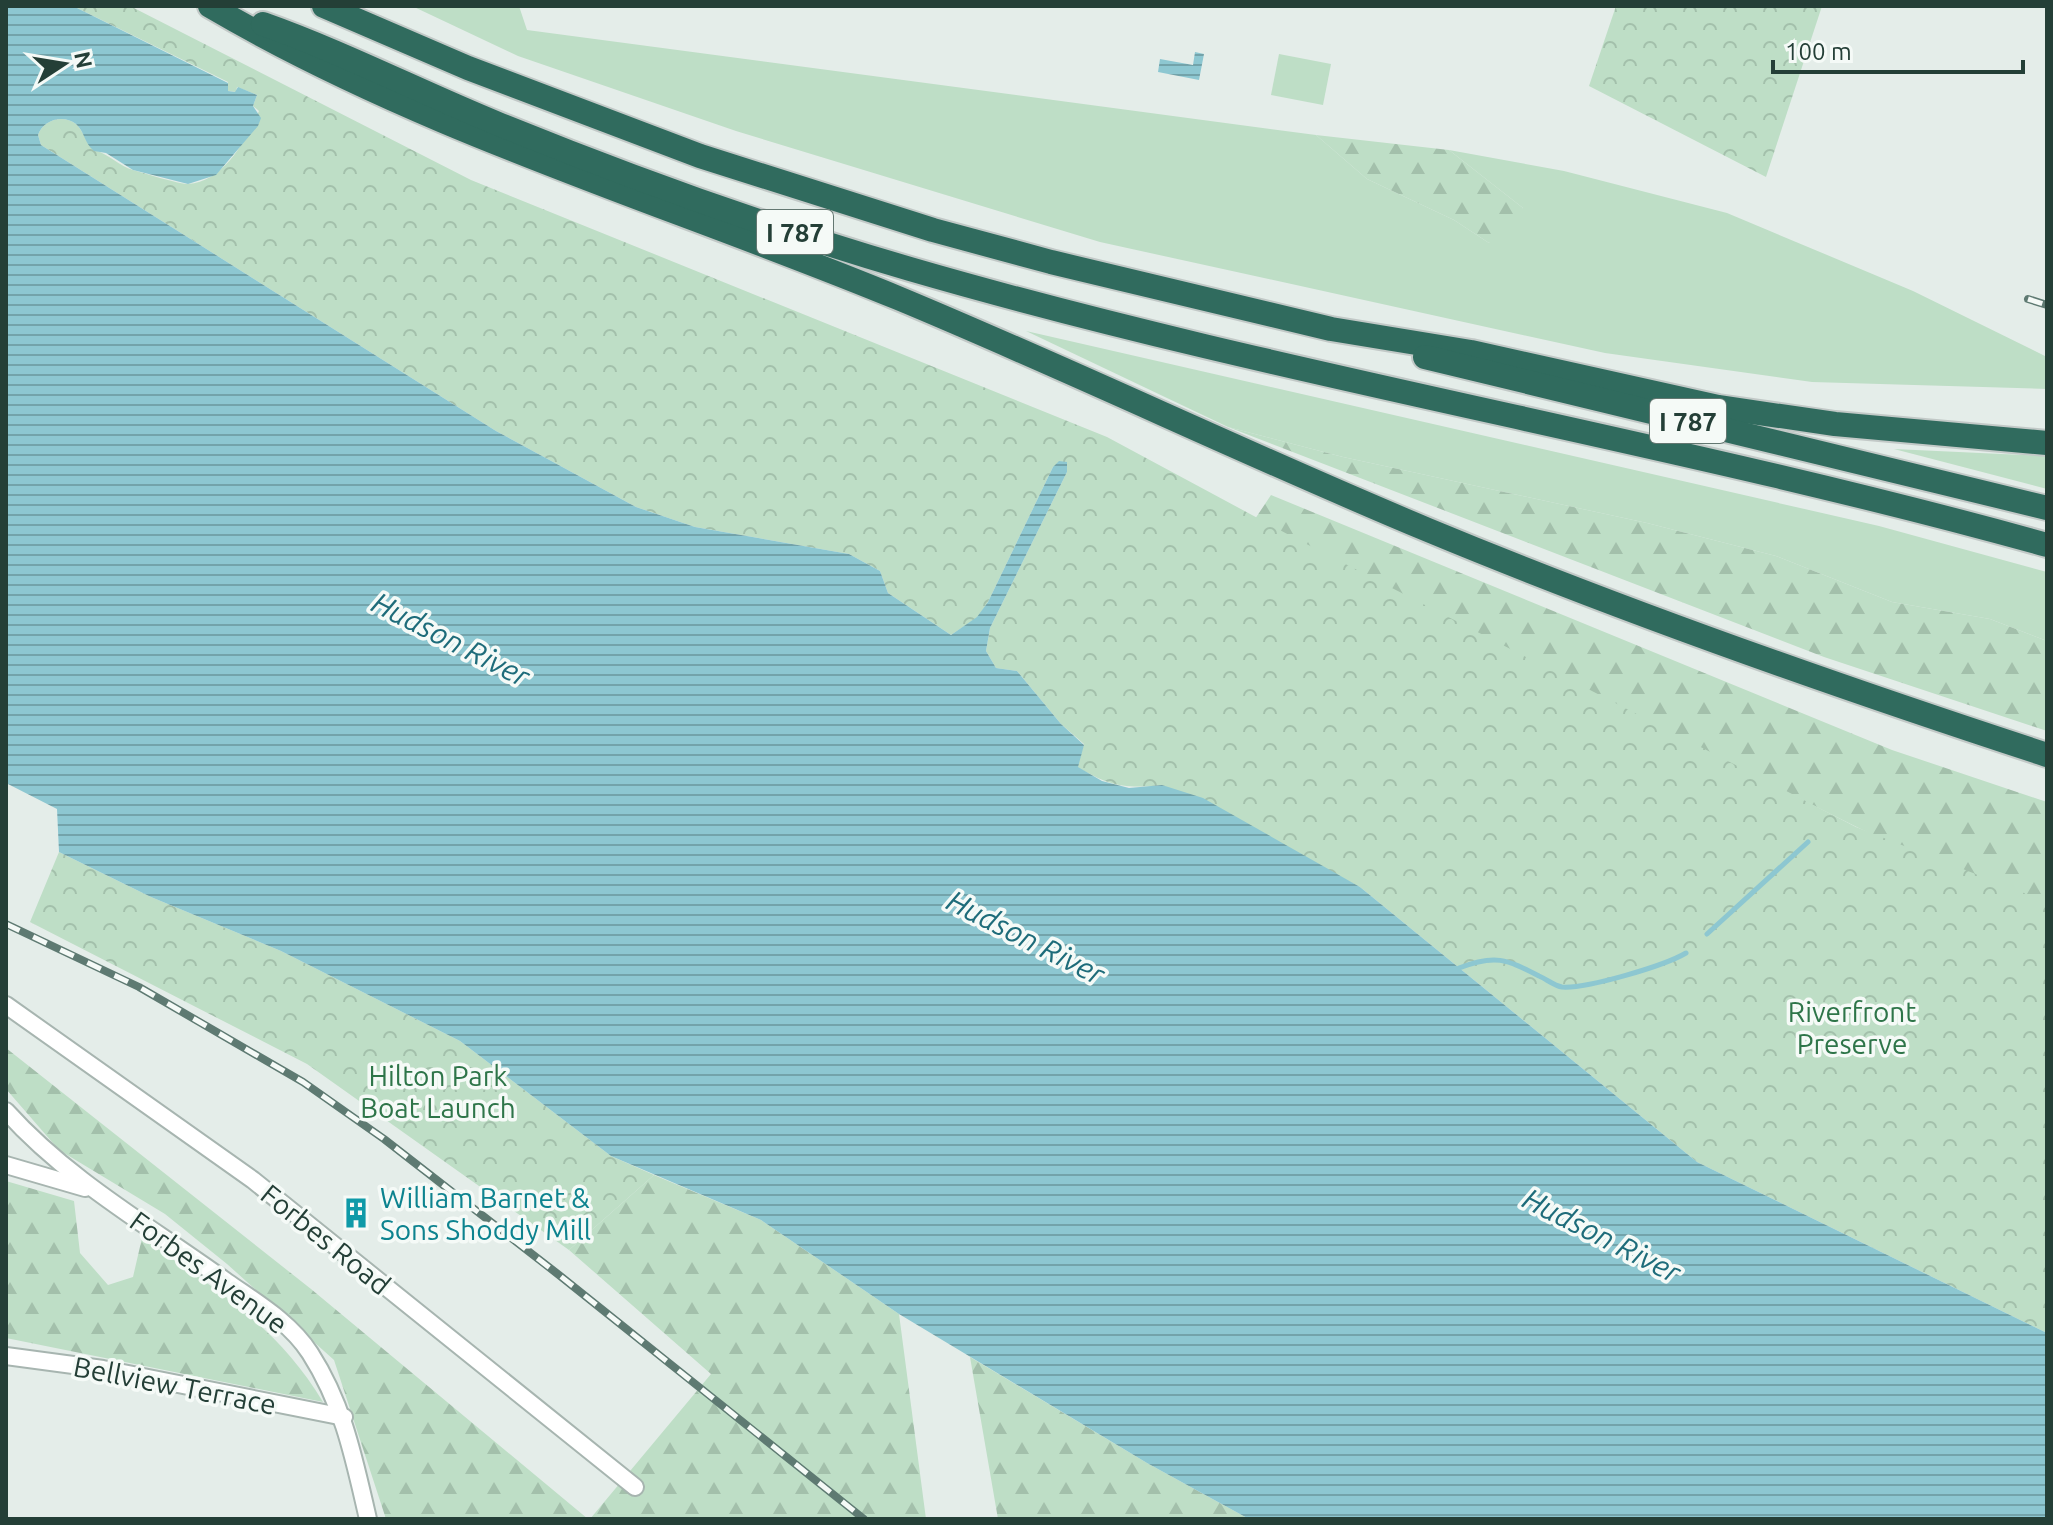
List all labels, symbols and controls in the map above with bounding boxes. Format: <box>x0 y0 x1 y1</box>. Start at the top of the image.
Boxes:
north arrow <box>24 24 104 104</box>
scale bar <box>1773 24 2023 74</box>
text: 100 m <box>1785 38 1852 65</box>
text: N <box>70 49 98 70</box>
road number: I 787 <box>757 210 833 254</box>
road number: I 787 <box>1650 399 1726 443</box>
water label: Hudson River <box>367 585 537 694</box>
water label: Hudson River <box>942 883 1112 992</box>
park label: Riverfront Preserve <box>1788 996 1916 1059</box>
park label: Hilton Park Boat Launch <box>360 1060 516 1123</box>
street label: Forbes Road <box>255 1178 397 1300</box>
water label: Hudson River <box>1518 1181 1688 1290</box>
place label: William Barnet & Sons Shoddy Mill <box>380 1182 591 1245</box>
building icon: William Barnet & Sons Shoddy Mill <box>339 1196 373 1230</box>
street label: Forbes Avenue <box>124 1205 294 1339</box>
street label: Bellview Terrace <box>71 1350 279 1420</box>

